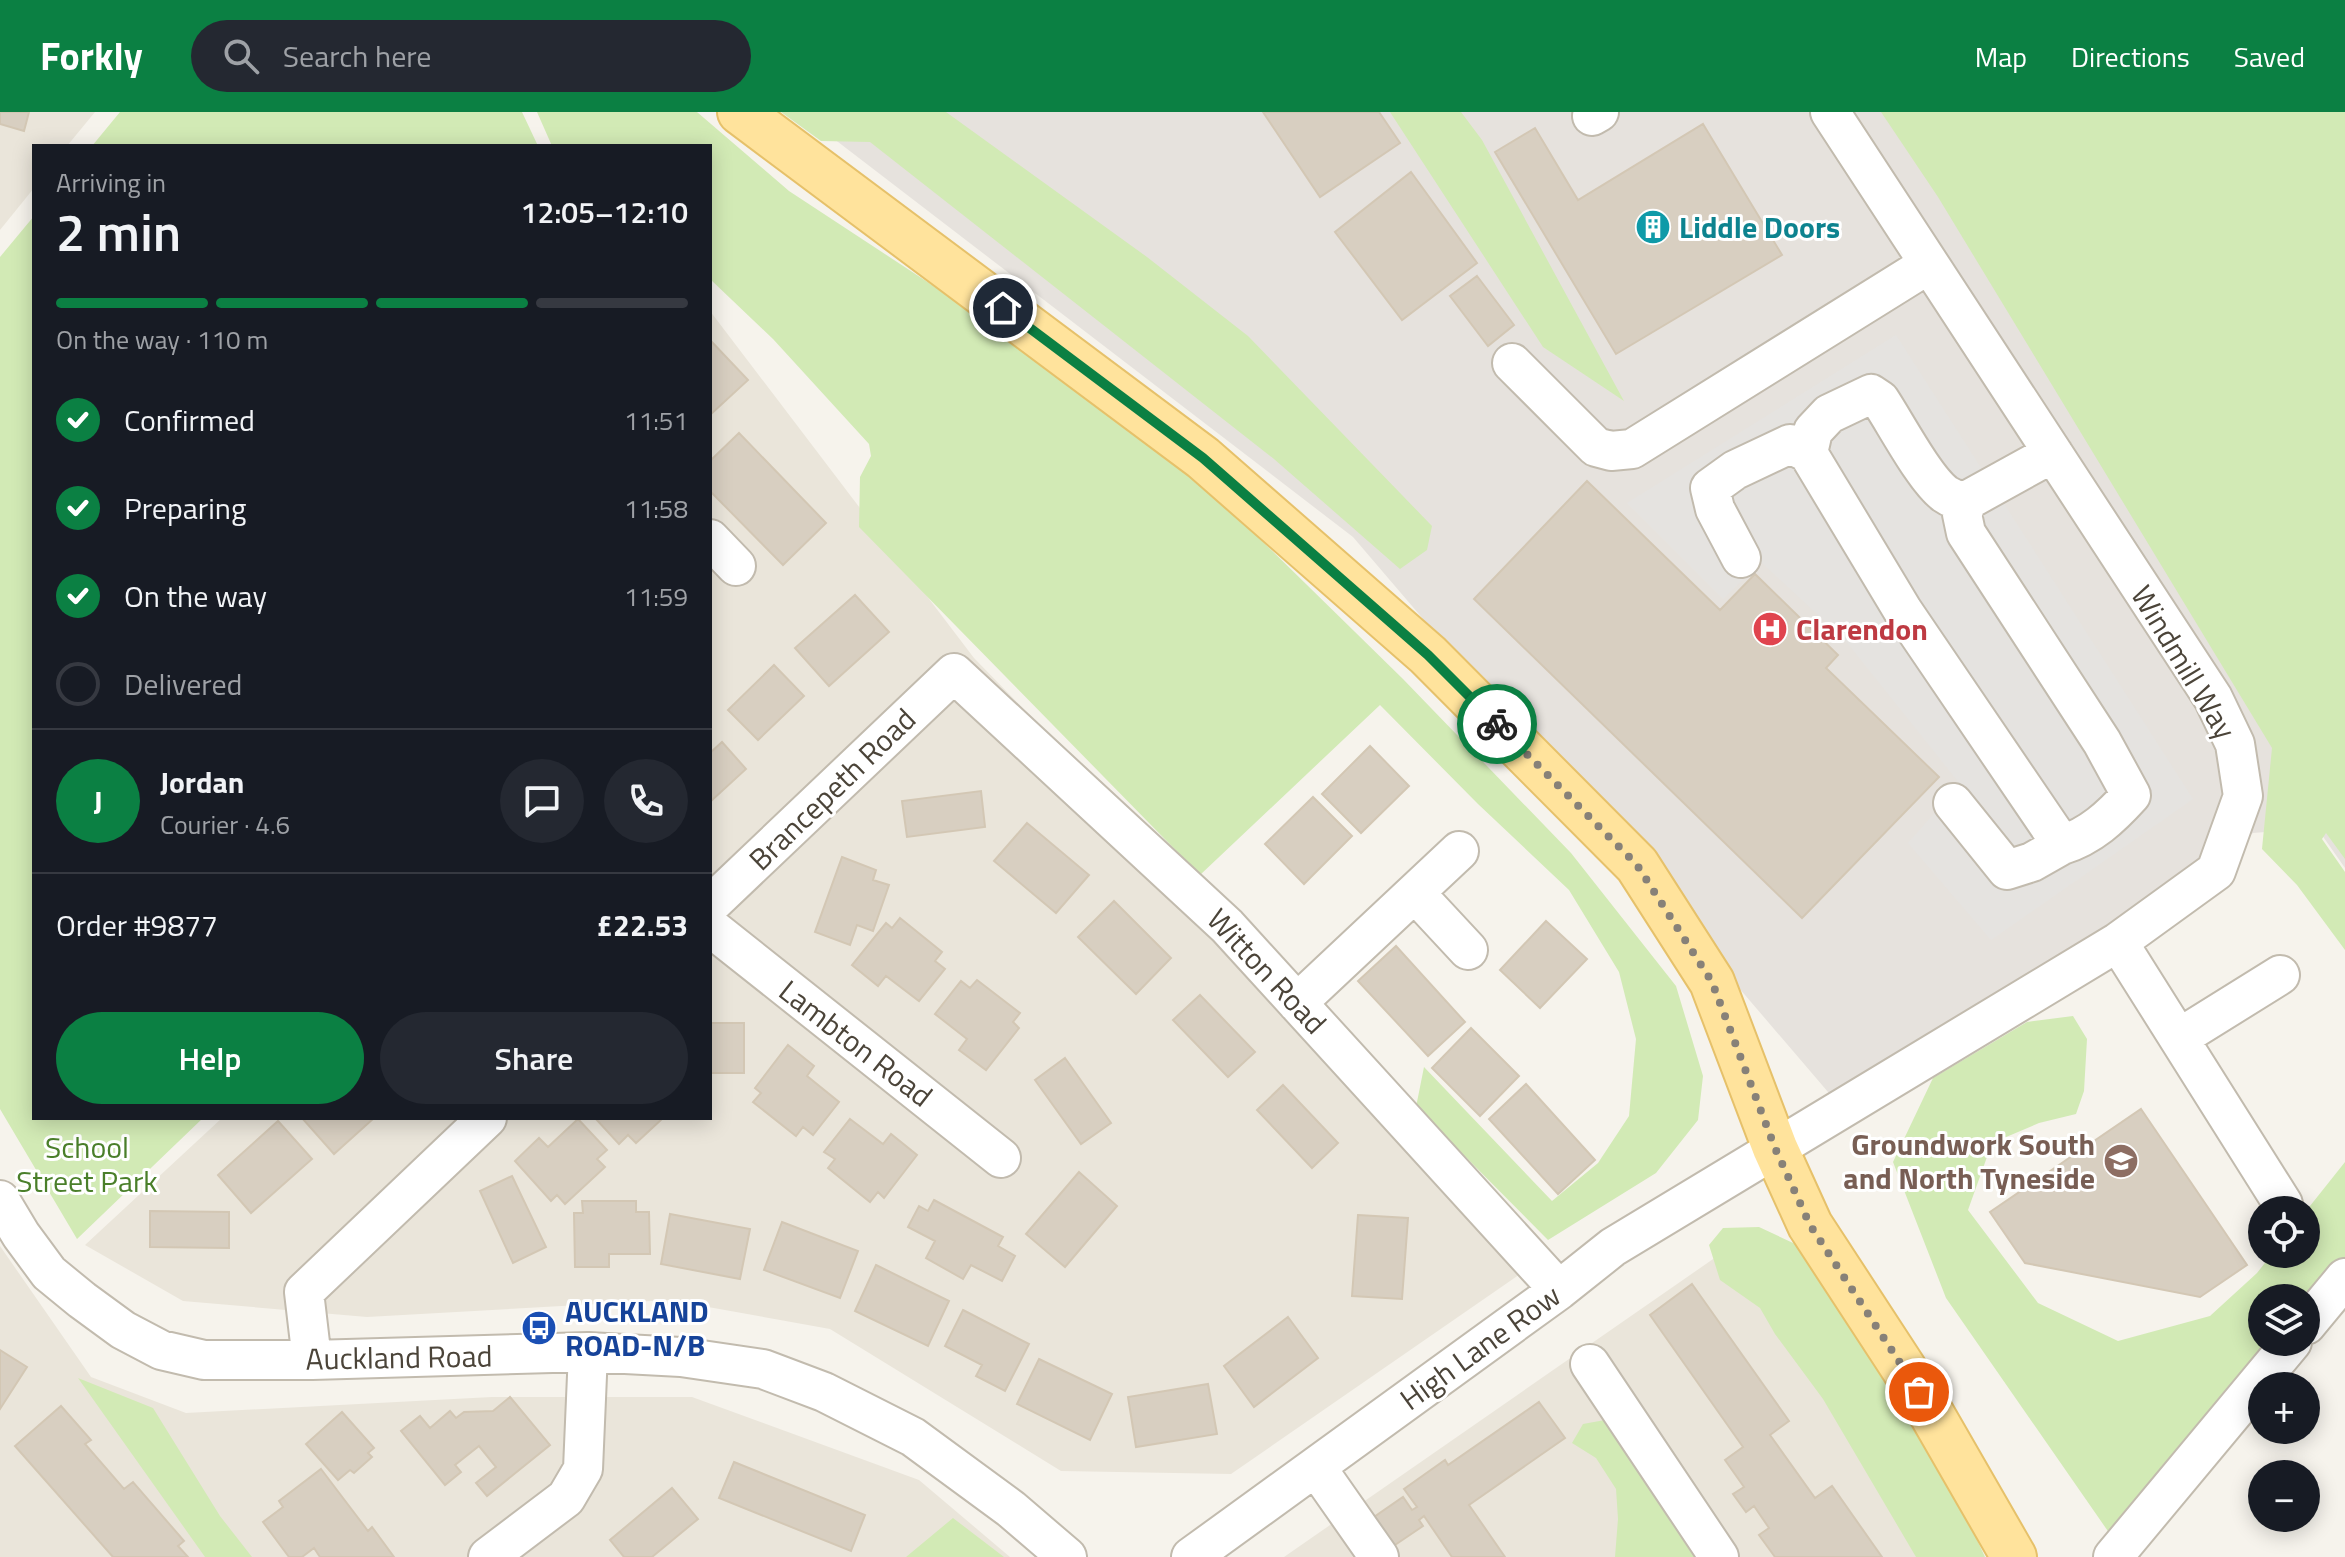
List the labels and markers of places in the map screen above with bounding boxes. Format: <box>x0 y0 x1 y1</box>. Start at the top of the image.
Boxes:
place label: Liddle Doors <box>1679 204 1840 250</box>
building icon: Liddle Doors <box>1634 208 1672 246</box>
pin <box>969 274 1037 342</box>
place label: Clarendon <box>1796 606 1928 652</box>
hospital icon: Clarendon <box>1751 610 1789 648</box>
place label: Groundwork South and North Tyneside <box>1843 1121 2095 1201</box>
school or university icon: Groundwork South and North Tyneside <box>2102 1142 2140 1180</box>
place label: AUCKLAND ROAD-N/B <box>565 1288 709 1368</box>
bus stop icon: AUCKLAND ROAD-N/B <box>520 1309 558 1347</box>
pin <box>1885 1358 1953 1426</box>

